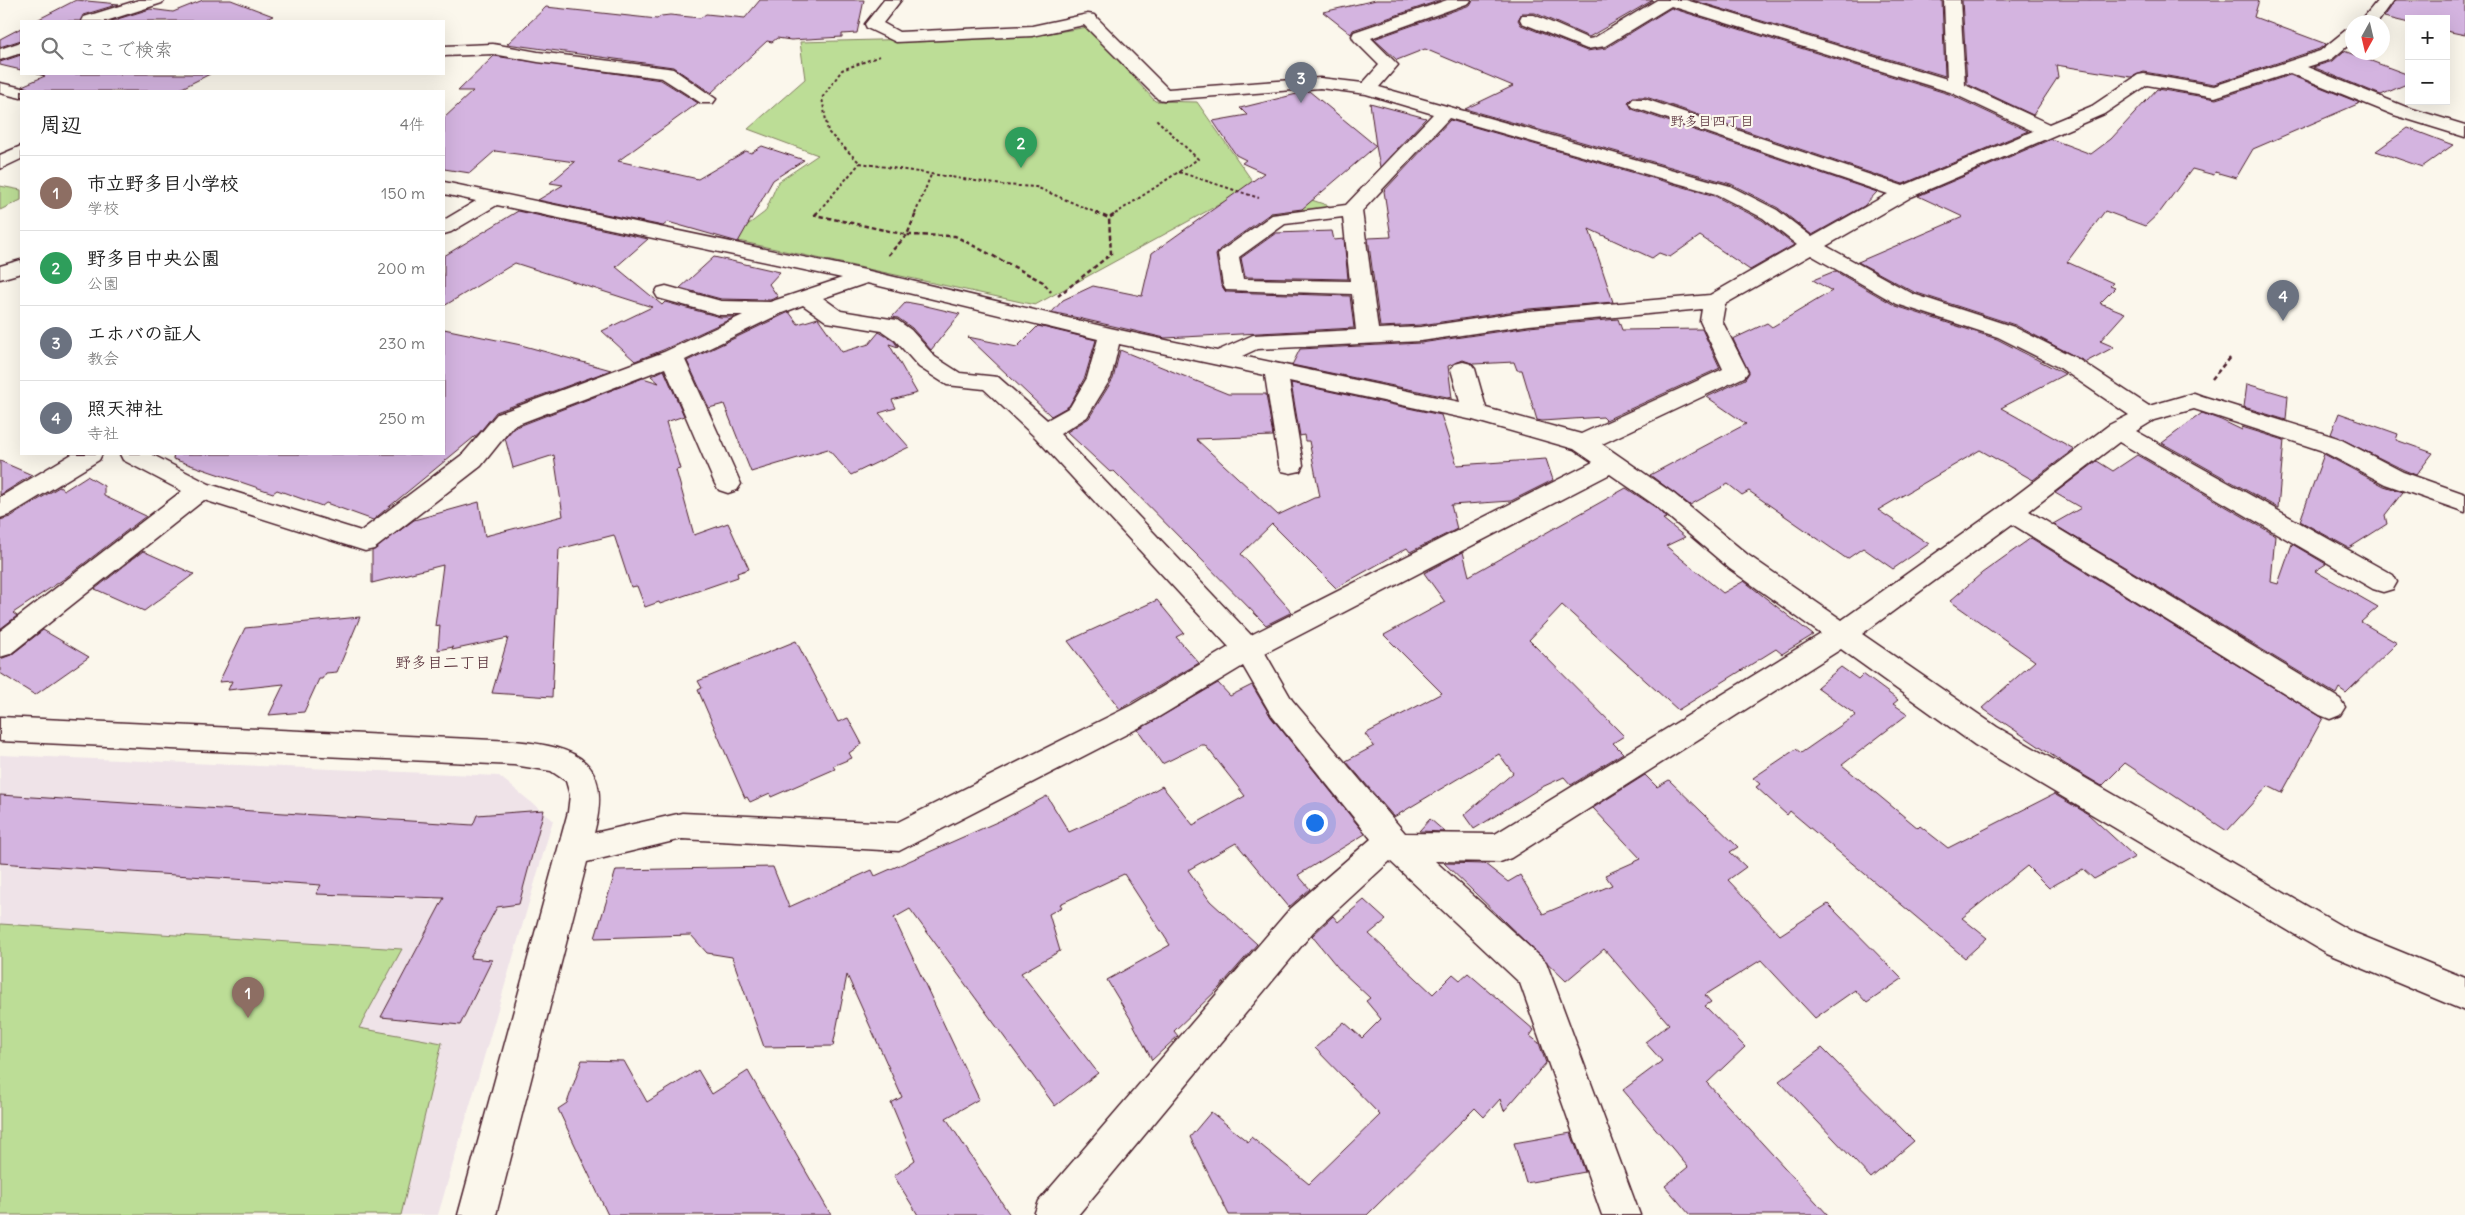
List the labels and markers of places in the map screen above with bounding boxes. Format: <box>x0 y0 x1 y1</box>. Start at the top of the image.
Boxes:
pin: 3 <box>1285 62 1317 103</box>
pin: 2 <box>1005 127 1037 168</box>
pin: 4 <box>2267 280 2299 321</box>
pin: 1 <box>232 977 264 1018</box>

